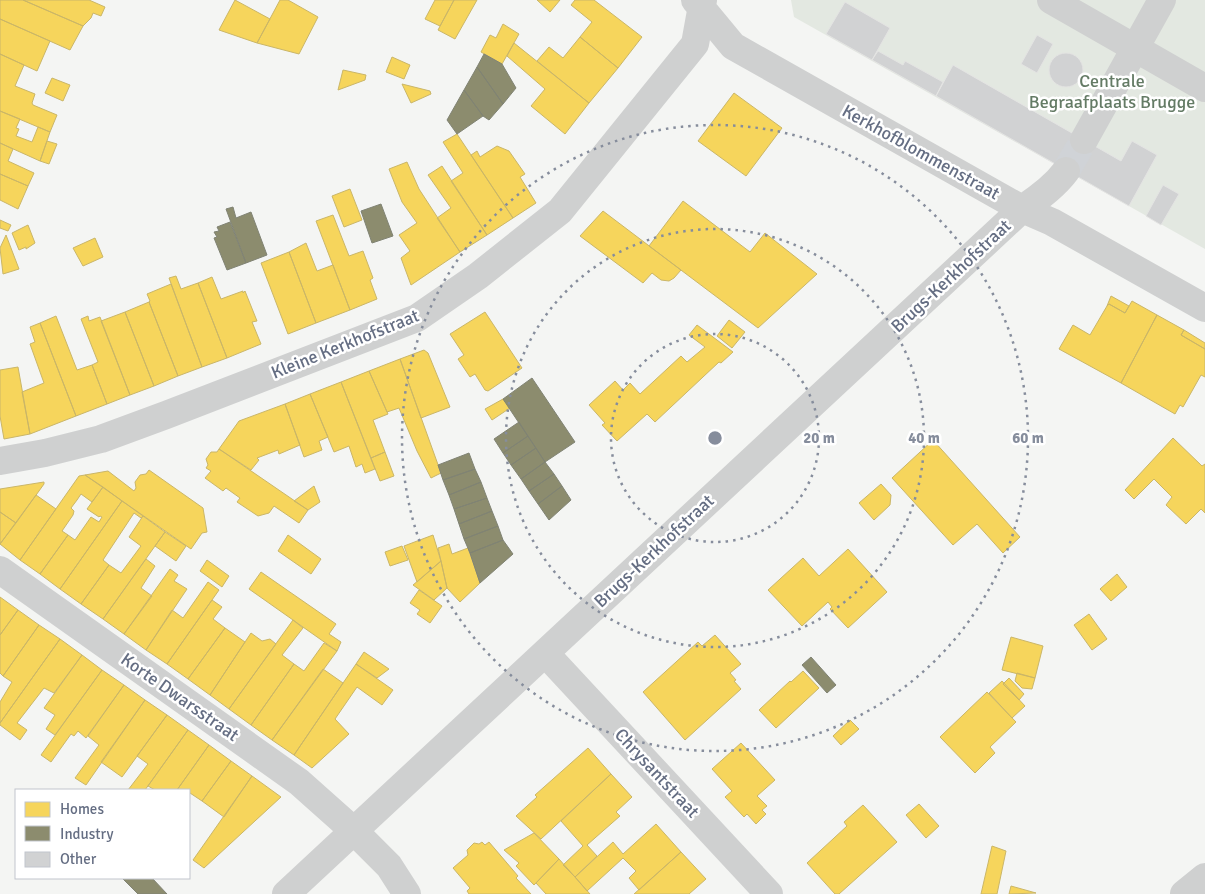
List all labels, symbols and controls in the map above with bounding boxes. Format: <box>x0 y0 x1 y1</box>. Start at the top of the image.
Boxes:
park label: Centrale Begraafplaats Brugge <box>1029 70 1195 113</box>
street label: Kerkhofblommenstraat <box>838 100 1004 204</box>
street label: Brugs-Kerkhofstraat <box>886 215 1016 337</box>
street label: Kleine Kerkhofstraat <box>268 304 422 384</box>
centre of rings <box>706 429 724 447</box>
text: 20 m <box>803 429 835 447</box>
text: 40 m <box>908 429 940 447</box>
text: 60 m <box>1012 429 1044 447</box>
street label: Brugs-Kerkhofstraat <box>589 490 719 612</box>
street label: Korte Dwarsstraat <box>117 648 243 746</box>
street label: Chrysantstraat <box>610 724 704 822</box>
legend <box>15 789 190 879</box>
text: Homes <box>60 800 104 818</box>
text: Industry <box>60 825 113 843</box>
text: Other <box>60 850 97 868</box>

